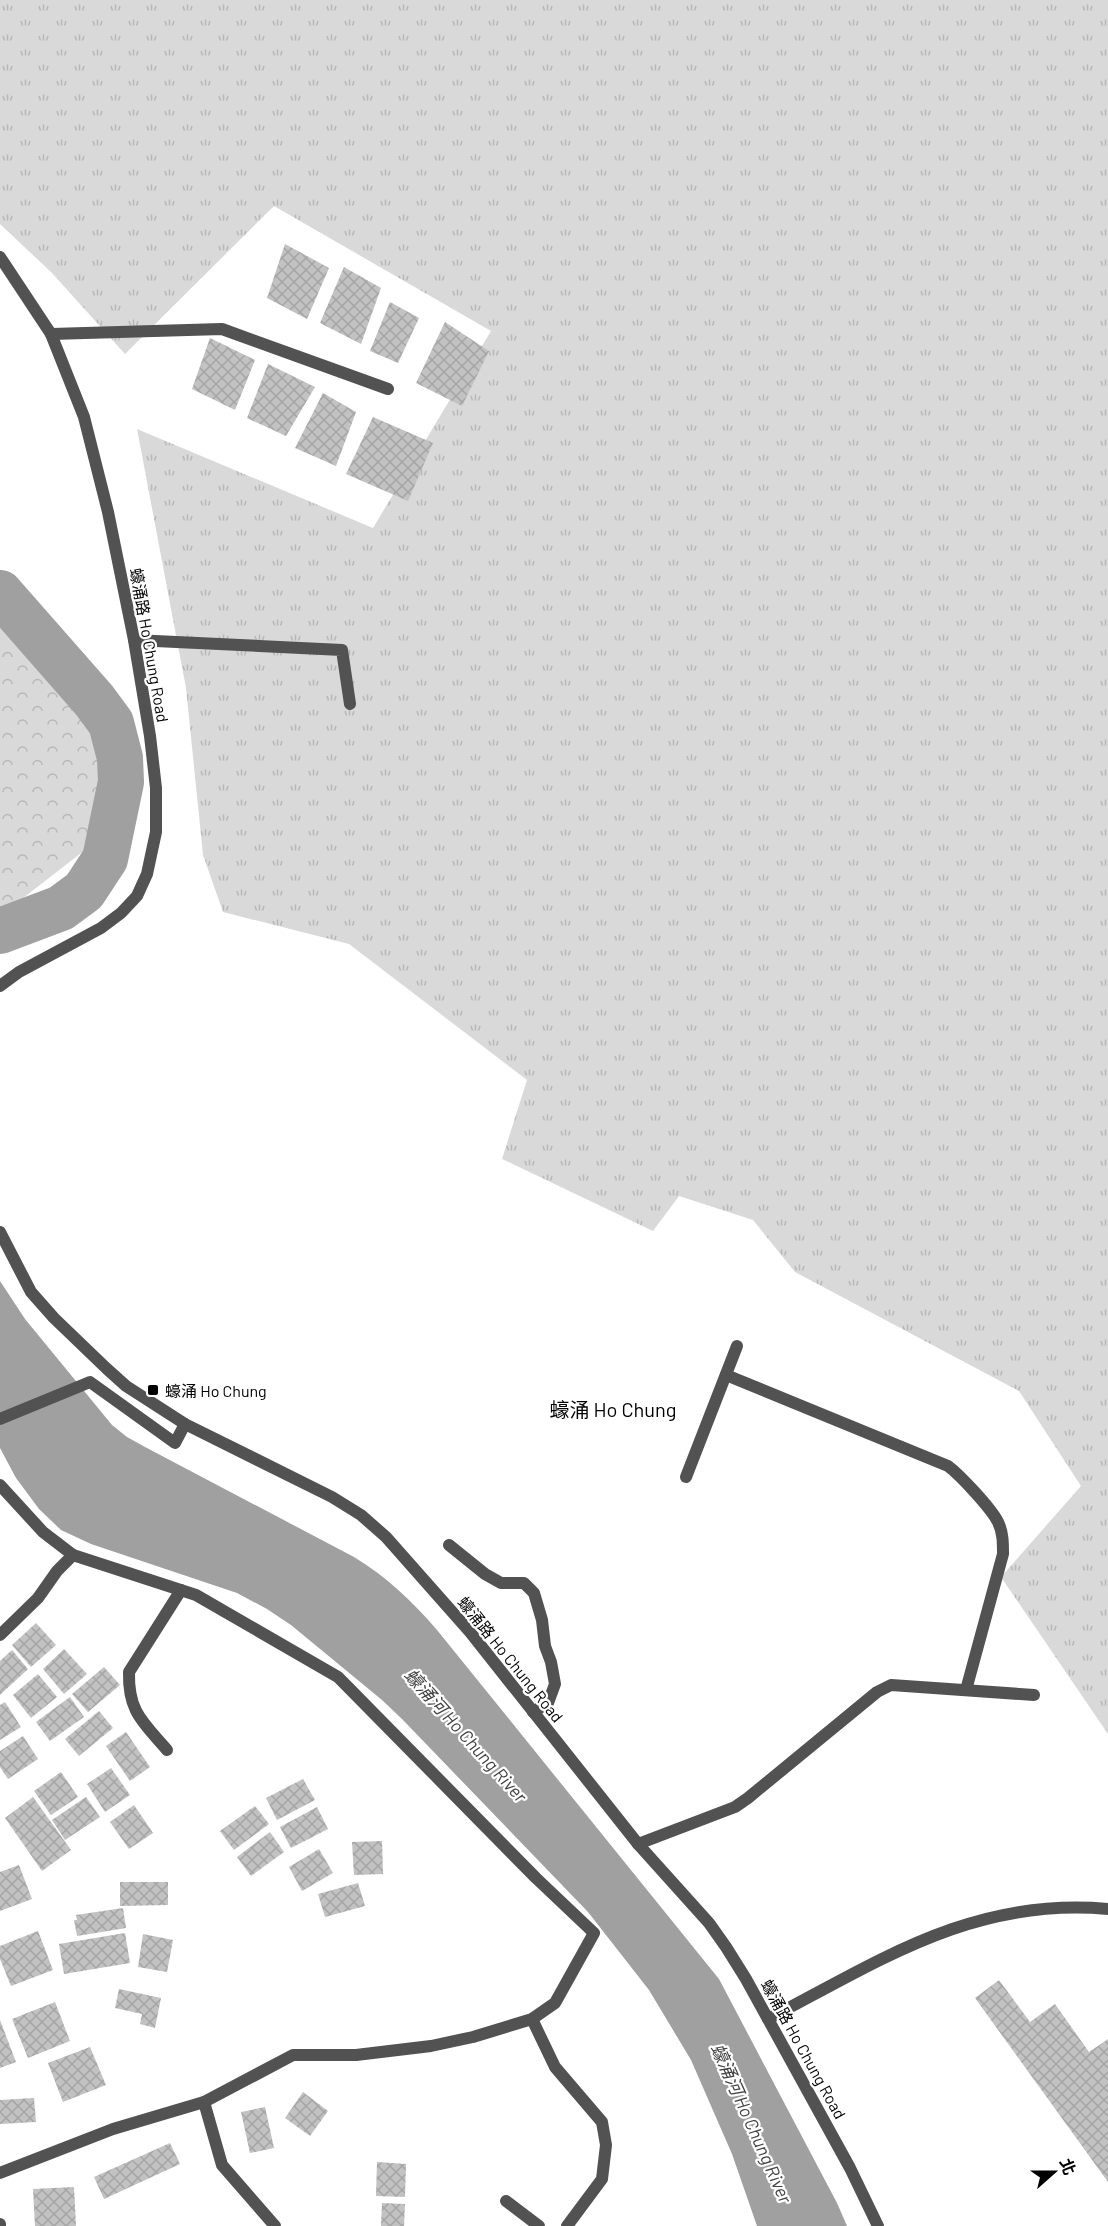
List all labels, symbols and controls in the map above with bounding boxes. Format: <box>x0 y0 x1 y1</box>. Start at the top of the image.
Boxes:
street label: 蠔涌路 Ho Chung Road <box>127 566 173 724</box>
place label: 蠔涌 Ho Chung <box>165 1381 267 1400</box>
marker: 蠔涌 Ho Chung <box>146 1383 160 1397</box>
district label: 蠔涌 Ho Chung <box>549 1397 677 1421</box>
street label: 蠔涌路 Ho Chung Road <box>454 1592 568 1726</box>
water label: 蠔涌河 Ho Chung River <box>400 1664 532 1807</box>
street label: 蠔涌路 Ho Chung Road <box>758 1976 850 2122</box>
water label: 蠔涌河 Ho Chung River <box>707 2040 797 2207</box>
north arrow <box>1024 2142 1084 2202</box>
text: 北 <box>1057 2156 1080 2177</box>

